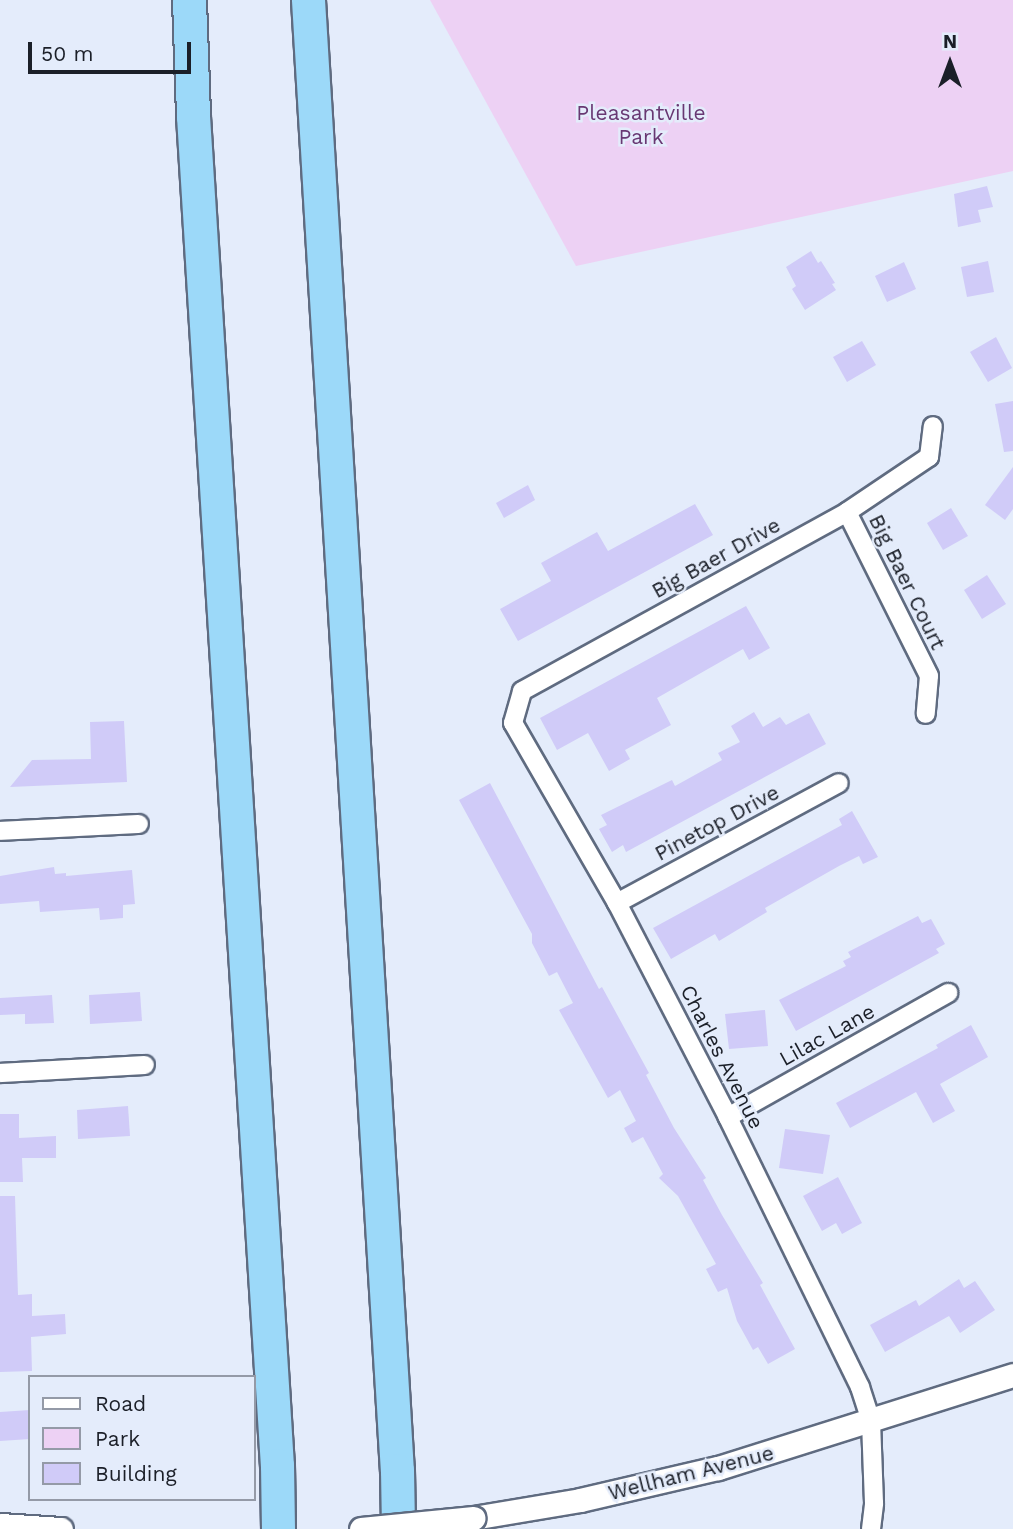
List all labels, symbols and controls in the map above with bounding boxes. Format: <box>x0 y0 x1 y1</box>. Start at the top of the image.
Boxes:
scale bar <box>32 28 194 72</box>
north arrow <box>915 28 985 98</box>
text: N <box>943 30 957 53</box>
text: 50 m <box>41 41 93 66</box>
park label: Pleasantville Park <box>576 100 706 150</box>
street label: Big Baer Court <box>863 510 951 654</box>
street label: Big Baer Drive <box>647 512 785 604</box>
street label: Pinetop Drive <box>651 780 783 866</box>
street label: Charles Avenue <box>675 980 769 1134</box>
street label: Lilac Lane <box>775 999 879 1071</box>
legend <box>28 1375 256 1501</box>
text: Road <box>95 1391 146 1416</box>
text: Park <box>95 1426 140 1451</box>
street label: Wellham Avenue <box>605 1440 777 1506</box>
text: Building <box>95 1461 177 1486</box>

